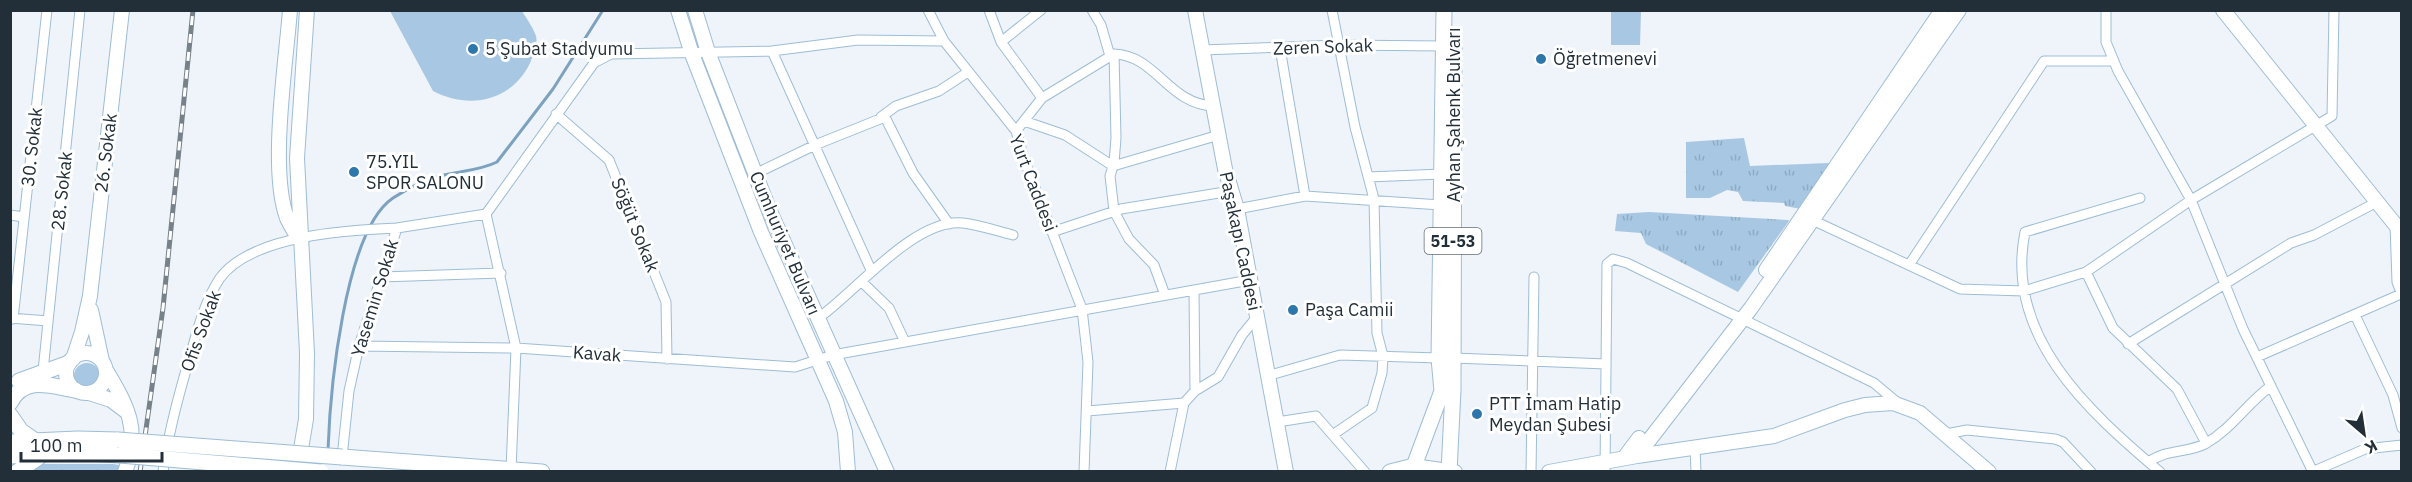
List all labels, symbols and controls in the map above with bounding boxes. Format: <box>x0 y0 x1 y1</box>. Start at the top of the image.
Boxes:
street label: Ayhan Şahenk Bulvarı <box>1442 28 1465 202</box>
street label: Zeren Sokak <box>1273 33 1374 60</box>
place label: 5 Şubat Stadyumu <box>485 37 633 60</box>
marker: 5 Şubat Stadyumu <box>466 42 480 56</box>
place label: Öğretmenevi <box>1553 47 1657 70</box>
marker: Öğretmenevi <box>1534 52 1548 66</box>
street label: 30. Sokak <box>16 106 47 188</box>
street label: 26. Sokak <box>89 111 122 194</box>
street label: Yurt Caddesi <box>1004 131 1063 235</box>
street label: 28. Sokak <box>46 150 77 232</box>
place label: 75.YIL SPOR SALONU <box>366 150 484 194</box>
marker: 75.YIL SPOR SALONU <box>347 165 361 179</box>
street label: Cumhuriyet Bulvarı <box>745 167 826 318</box>
street label: Paşakapı Caddesi <box>1215 169 1266 313</box>
street label: Söğüt Sokak <box>606 174 665 276</box>
road number: 51-53 <box>1424 228 1482 254</box>
street label: Yasemin Sokak <box>346 236 403 359</box>
street label: Ofis Sokak <box>175 286 226 375</box>
place label: Paşa Camii <box>1305 298 1393 321</box>
marker: Paşa Camii <box>1286 303 1300 317</box>
street label: Kavak <box>572 340 622 367</box>
place label: PTT İmam Hatip Meydan Şubesi <box>1489 392 1621 436</box>
north arrow <box>2334 404 2394 464</box>
marker: PTT İmam Hatip Meydan Şubesi <box>1470 407 1484 421</box>
scale bar <box>21 425 162 463</box>
text: 100 m <box>30 434 82 457</box>
text: K <box>2362 436 2381 459</box>

